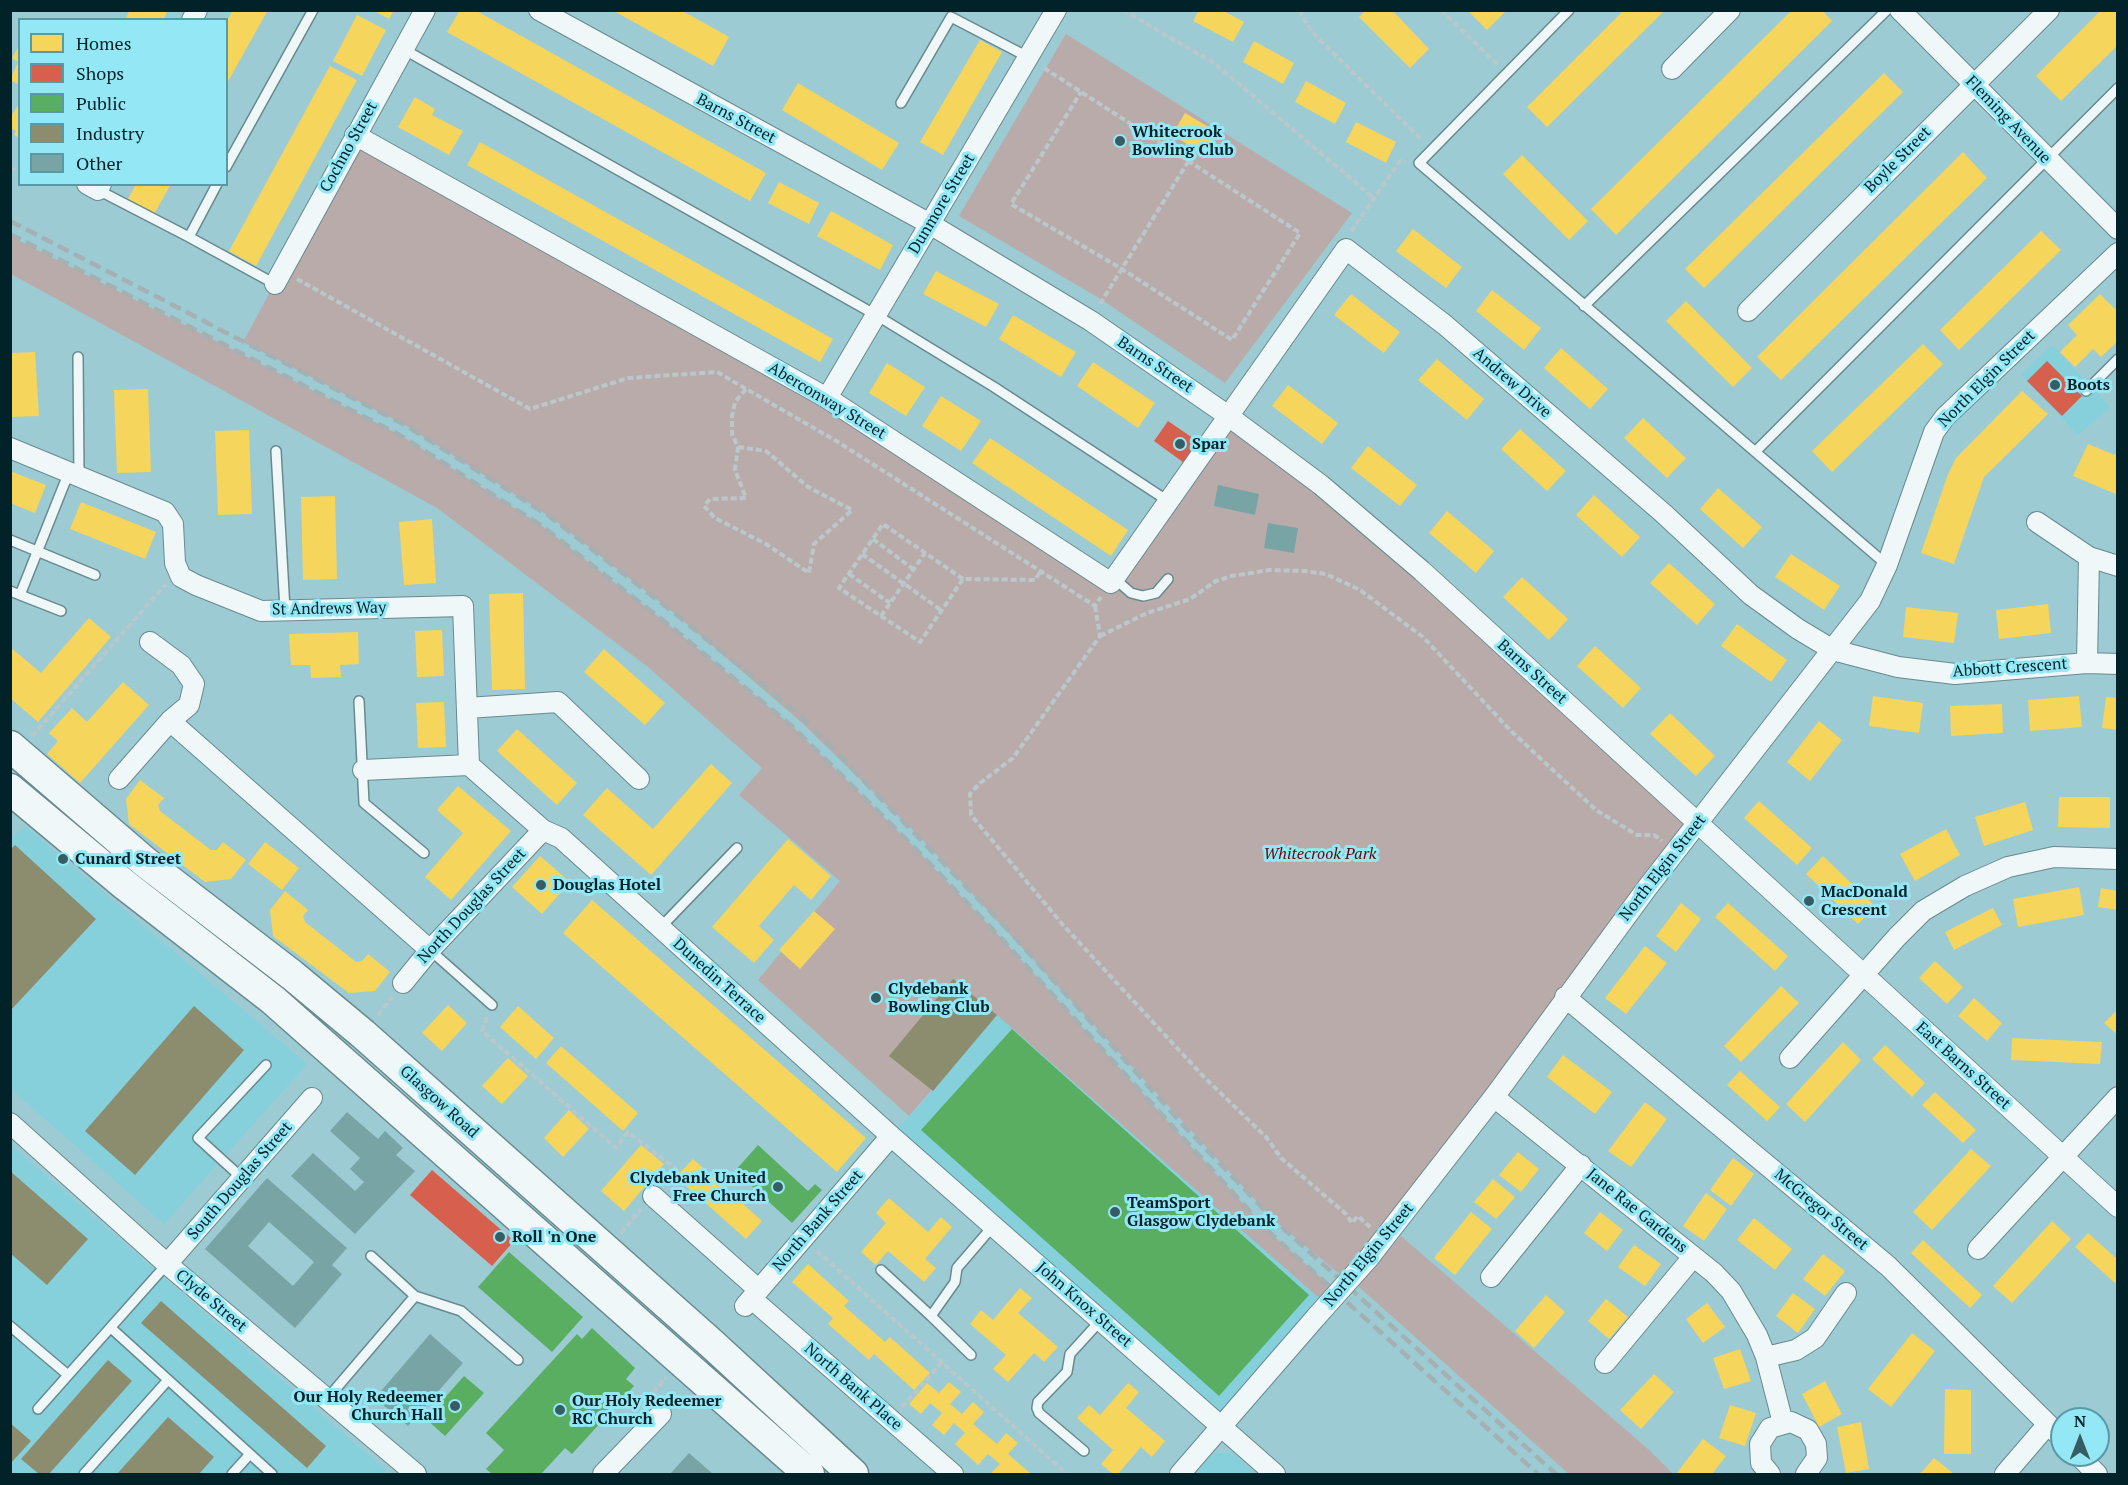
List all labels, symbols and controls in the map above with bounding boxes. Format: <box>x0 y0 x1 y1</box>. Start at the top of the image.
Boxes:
legend <box>18 18 228 186</box>
text: Homes <box>76 31 131 55</box>
text: Shops <box>76 61 124 85</box>
street label: Fleming Avenue <box>1961 72 2055 168</box>
street label: Barns Street <box>693 90 779 148</box>
text: Public <box>76 91 126 115</box>
street label: Cochno Street <box>316 98 382 196</box>
text: Industry <box>76 121 144 145</box>
place label: Whitecrook Bowling Club <box>1132 122 1234 160</box>
street label: Boyle Street <box>1861 123 1935 197</box>
marker: Whitecrook Bowling Club <box>1113 134 1127 148</box>
street label: Dunmore Street <box>905 150 979 258</box>
text: Other <box>76 151 123 175</box>
street label: North Elgin Street <box>1934 326 2040 432</box>
street label: Barns Street <box>1114 333 1196 397</box>
street label: Andrew Drive <box>1469 344 1555 422</box>
street label: Aberconway Street <box>765 358 889 444</box>
place label: Boots <box>2067 375 2110 395</box>
marker: Boots <box>2048 378 2062 392</box>
place label: Spar <box>1192 434 1226 454</box>
marker: Spar <box>1173 437 1187 451</box>
street label: St Andrews Way <box>272 598 386 620</box>
street label: Barns Street <box>1493 636 1571 708</box>
street label: Abbott Crescent <box>1952 654 2068 682</box>
street label: North Elgin Street <box>1616 811 1710 925</box>
park label: Whitecrook Park <box>1263 844 1377 864</box>
street label: North Douglas Street <box>414 845 530 967</box>
place label: Cunard Street <box>75 849 181 869</box>
marker: Cunard Street <box>56 852 70 866</box>
place label: Douglas Hotel <box>553 875 661 895</box>
marker: Douglas Hotel <box>534 878 548 892</box>
place label: MacDonald Crescent <box>1821 882 1908 920</box>
marker: MacDonald Crescent <box>1802 894 1816 908</box>
street label: Dunedin Terrace <box>669 934 769 1028</box>
place label: Clydebank Bowling Club <box>888 979 990 1017</box>
marker: Clydebank Bowling Club <box>869 991 883 1005</box>
street label: East Barns Street <box>1912 1018 2014 1114</box>
street label: Glasgow Road <box>396 1062 482 1142</box>
street label: South Douglas Street <box>184 1118 296 1244</box>
street label: Jane Rae Gardens <box>1583 1165 1691 1257</box>
street label: McGregor Street <box>1770 1165 1872 1255</box>
street label: North Bank Street <box>769 1166 867 1276</box>
place label: Clydebank United Free Church <box>630 1168 766 1206</box>
marker: Clydebank United Free Church <box>771 1180 785 1194</box>
place label: TeamSport Glasgow Clydebank <box>1127 1193 1275 1231</box>
street label: North Elgin Street <box>1320 1199 1418 1311</box>
marker: TeamSport Glasgow Clydebank <box>1108 1205 1122 1219</box>
place label: Roll 'n One <box>512 1227 596 1247</box>
marker: Roll 'n One <box>493 1230 507 1244</box>
street label: John Knox Street <box>1032 1258 1136 1352</box>
street label: Clyde Street <box>172 1266 250 1336</box>
street label: North Bank Place <box>800 1339 906 1435</box>
place label: Our Holy Redeemer Church Hall <box>293 1387 443 1425</box>
place label: Our Holy Redeemer RC Church <box>572 1391 722 1429</box>
marker: Our Holy Redeemer Church Hall <box>448 1399 462 1413</box>
marker: Our Holy Redeemer RC Church <box>553 1403 567 1417</box>
north arrow <box>2050 1407 2110 1467</box>
text: N <box>2074 1410 2086 1432</box>

